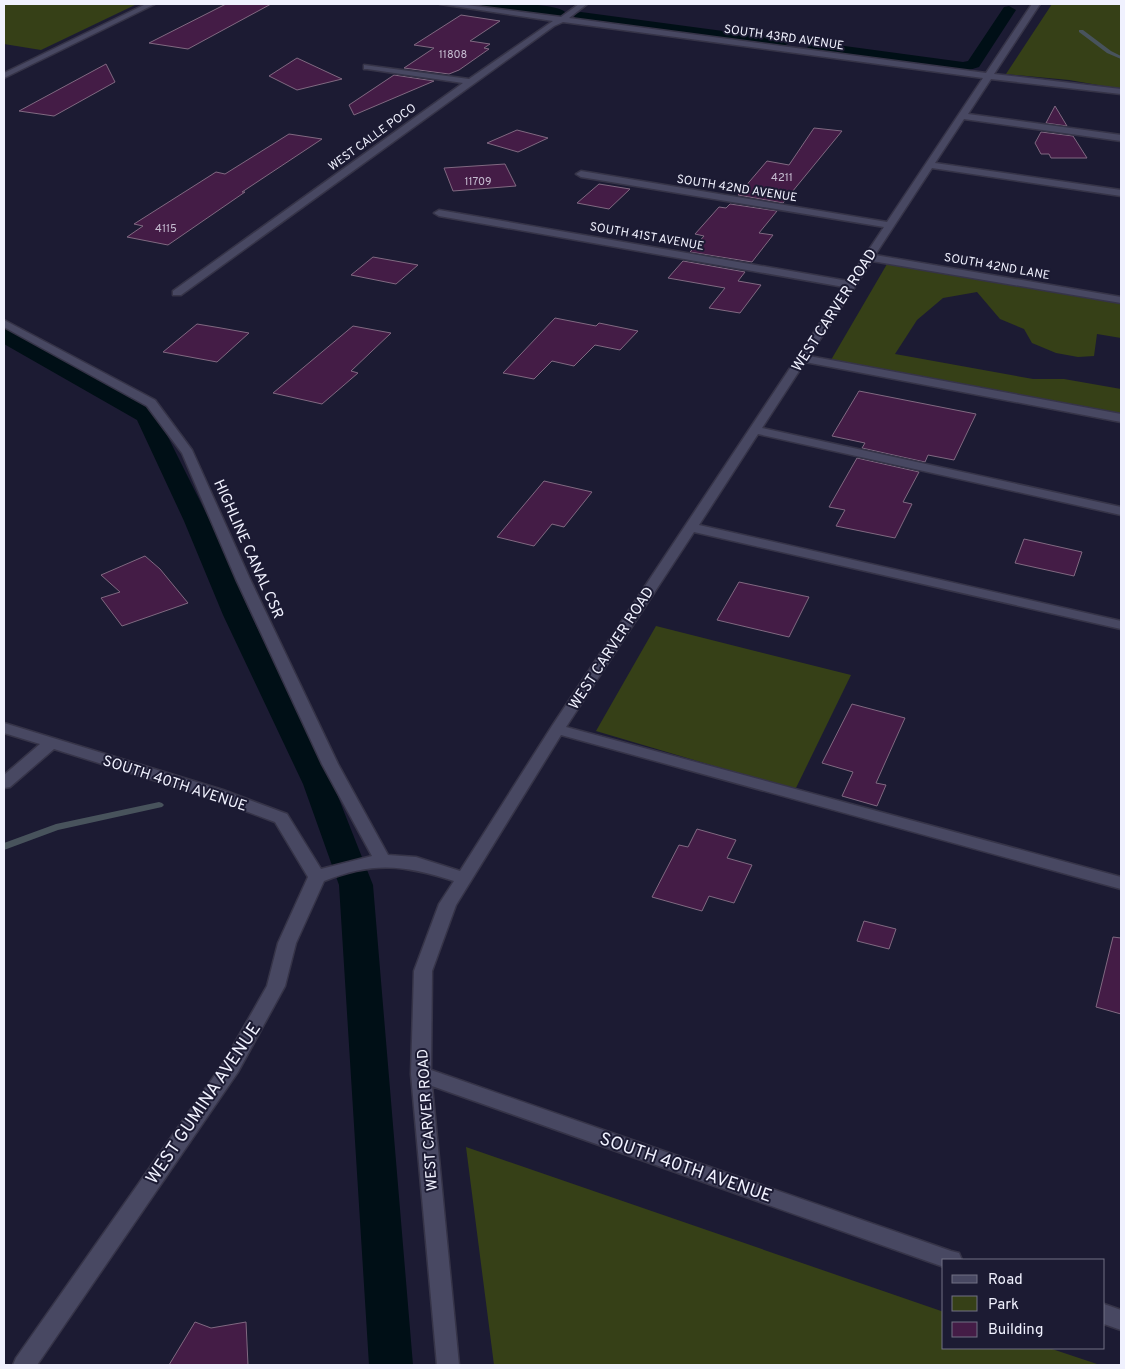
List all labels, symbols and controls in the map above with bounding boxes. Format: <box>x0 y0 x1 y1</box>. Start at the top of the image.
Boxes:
street label: SOUTH 43RD AVENUE <box>723 22 845 54</box>
house number: 11808 <box>439 48 467 62</box>
street label: WEST CALLE POCO <box>325 101 420 175</box>
house number: 4211 <box>771 171 793 185</box>
street label: SOUTH 42ND AVENUE <box>675 172 798 206</box>
house number: 11709 <box>464 175 492 189</box>
street label: SOUTH 41ST AVENUE <box>588 219 705 255</box>
house number: 4115 <box>155 222 177 236</box>
street label: WEST CARVER ROAD <box>788 246 882 376</box>
street label: SOUTH 42ND LANE <box>943 250 1051 284</box>
street label: HIGHLINE CANAL CSR <box>208 477 287 622</box>
street label: WEST CARVER ROAD <box>565 584 659 714</box>
street label: SOUTH 40TH AVENUE <box>100 752 249 817</box>
street label: WEST GUMINA AVENUE <box>142 1019 267 1189</box>
street label: WEST CARVER ROAD <box>414 1048 443 1192</box>
street label: SOUTH 40TH AVENUE <box>596 1128 775 1209</box>
legend <box>942 1259 1105 1349</box>
text: Road <box>988 1271 1023 1290</box>
text: Park <box>988 1296 1019 1315</box>
text: Building <box>988 1321 1043 1340</box>

